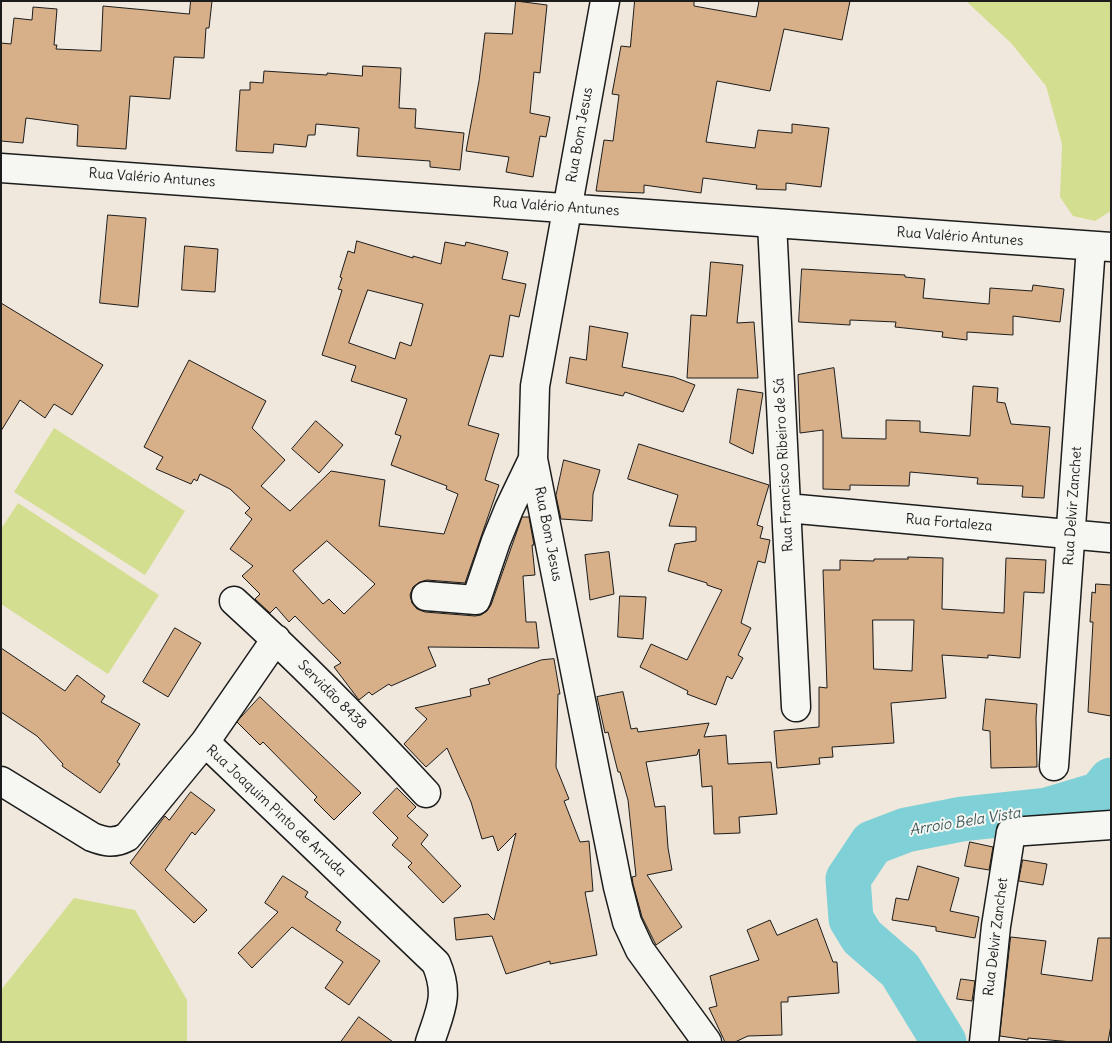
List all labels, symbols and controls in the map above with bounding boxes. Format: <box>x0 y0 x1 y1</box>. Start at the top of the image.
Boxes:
street label: Rua Bom Jesus <box>563 86 597 184</box>
street label: Rua Valério Antunes <box>88 165 216 191</box>
street label: Rua Valério Antunes <box>492 194 620 220</box>
street label: Rua Valério Antunes <box>896 224 1024 250</box>
street label: Rua Francisco Ribeiro de Sá <box>771 378 797 552</box>
street label: Rua Delvir Zanchet <box>1060 446 1086 566</box>
street label: Rua Bom Jesus <box>531 485 565 583</box>
street label: Rua Fortaleza <box>905 511 993 535</box>
street label: Servidão 8438 <box>294 657 370 733</box>
street label: Rua Joaquim Pinto de Arruda <box>203 742 349 880</box>
water label: Arroio Bela Vista <box>908 804 1022 840</box>
street label: Rua Delvir Zanchet <box>980 877 1012 997</box>

